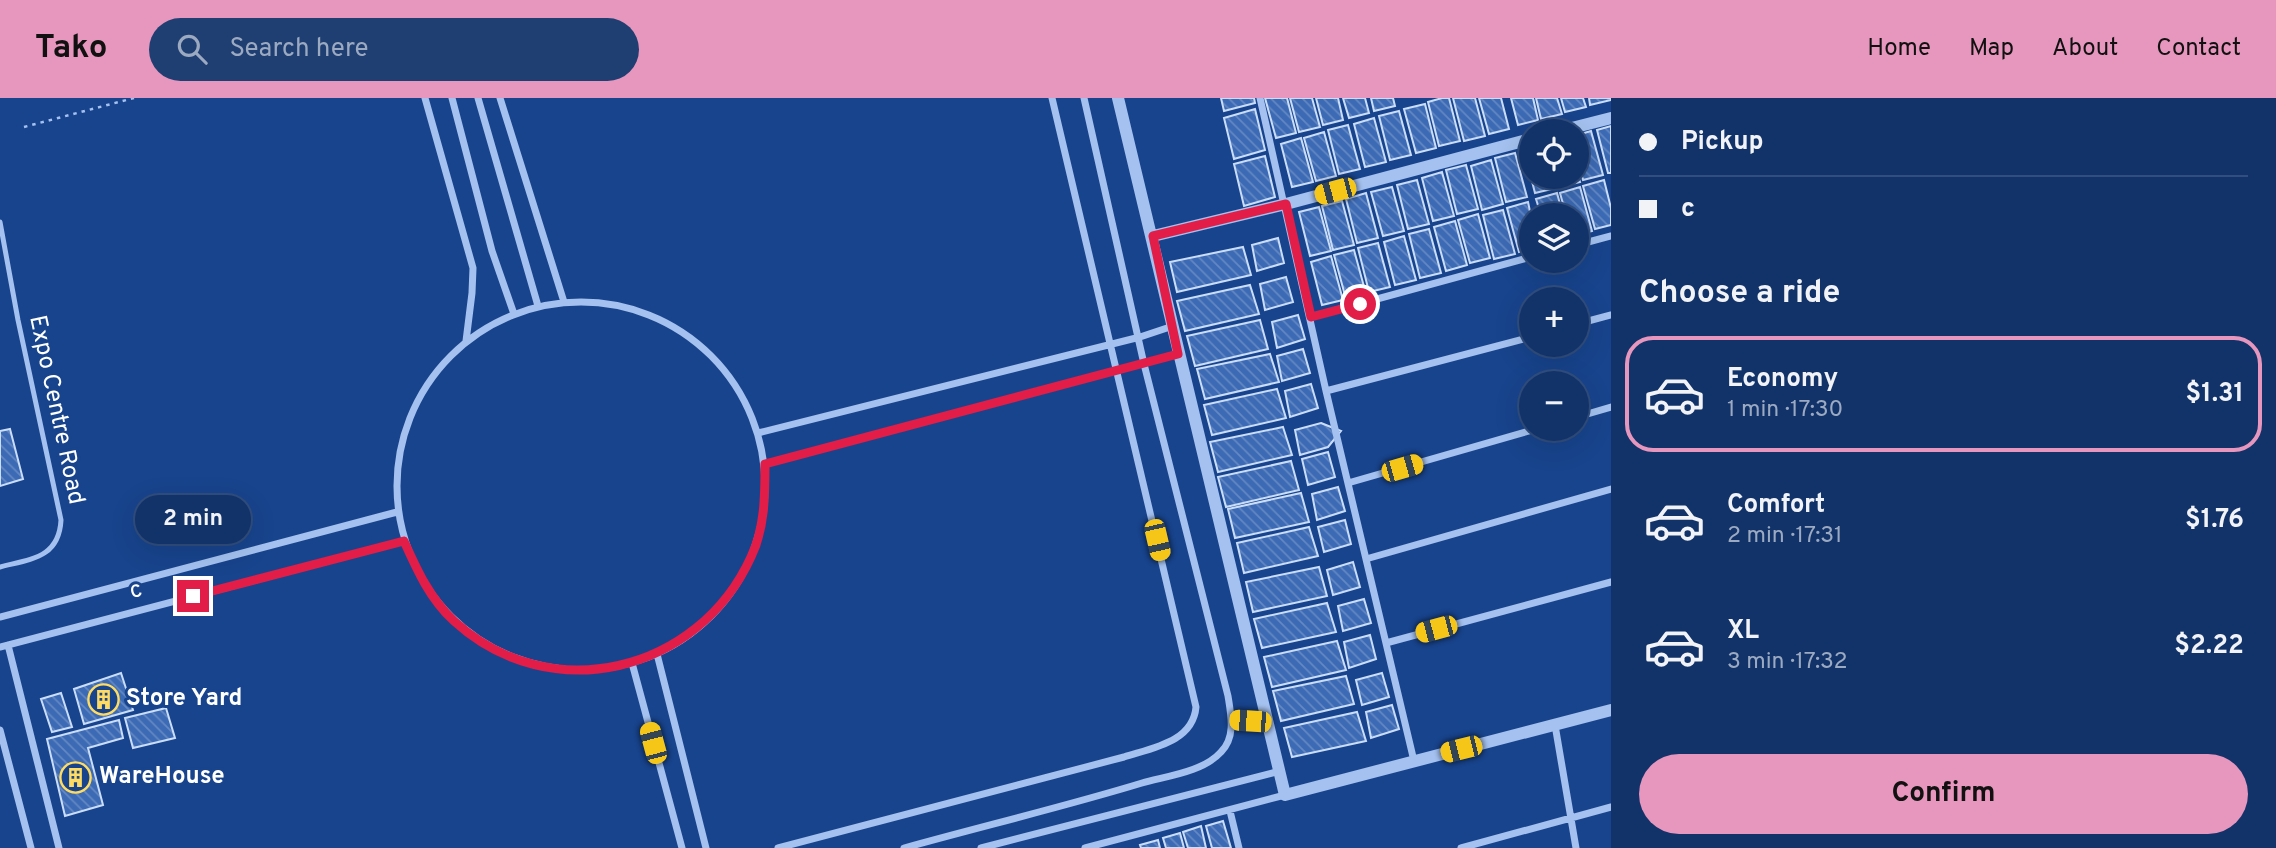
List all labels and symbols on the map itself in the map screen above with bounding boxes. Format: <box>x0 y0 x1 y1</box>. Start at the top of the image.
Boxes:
car <box>1312 175 1359 207</box>
route start <box>1344 288 1376 320</box>
street label: Expo Centre Road <box>21 313 91 507</box>
car <box>1379 452 1426 484</box>
callout: 2 min <box>135 494 251 544</box>
car <box>1143 517 1172 563</box>
street label: c <box>126 575 146 607</box>
route end <box>177 580 209 612</box>
car <box>1413 613 1460 645</box>
building icon: Store Yard <box>86 682 120 716</box>
place label: Store Yard <box>126 684 242 714</box>
car <box>1229 709 1272 733</box>
car <box>638 720 669 766</box>
car <box>1439 734 1484 764</box>
building icon: WareHouse <box>59 760 93 794</box>
place label: WareHouse <box>99 762 225 792</box>

